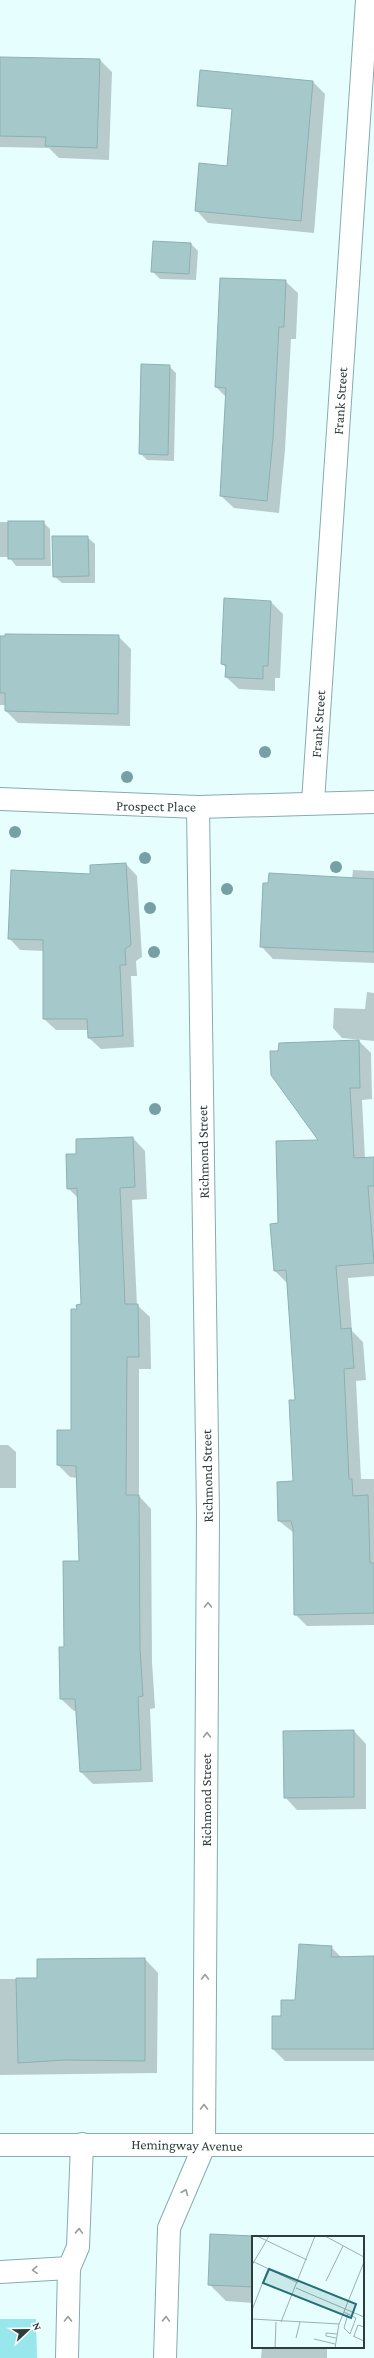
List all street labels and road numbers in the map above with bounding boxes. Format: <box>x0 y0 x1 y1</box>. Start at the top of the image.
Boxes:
street label: Frank Street <box>330 366 350 435</box>
street label: Frank Street <box>308 689 328 758</box>
street label: Prospect Place <box>116 797 196 815</box>
street label: Richmond Street <box>194 1105 212 1199</box>
street label: Richmond Street <box>198 1429 216 1523</box>
street label: Richmond Street <box>198 1753 214 1847</box>
street label: Hemingway Avenue <box>131 2136 243 2154</box>

